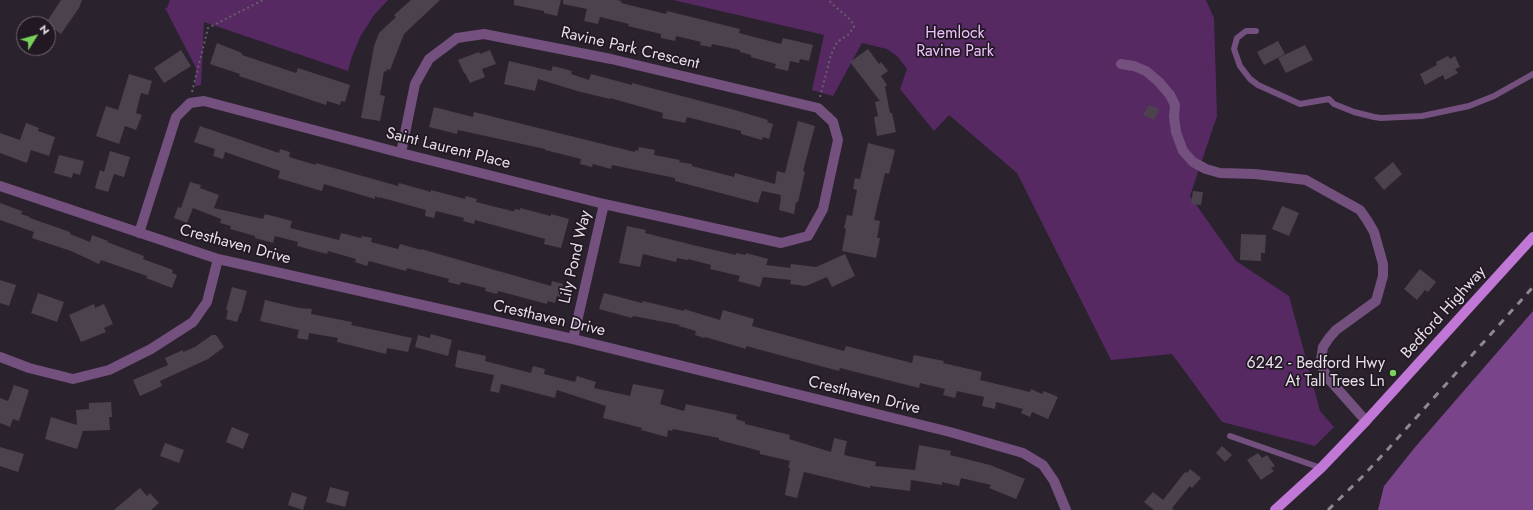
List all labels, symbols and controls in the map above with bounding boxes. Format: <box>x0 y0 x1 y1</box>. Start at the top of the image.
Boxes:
north arrow <box>16 16 56 56</box>
text: N <box>36 21 54 38</box>
street label: Ravine Park Crescent <box>559 24 701 74</box>
park label: Hemlock Ravine Park <box>916 24 994 62</box>
street label: Saint Laurent Place <box>384 124 512 174</box>
street label: Lily Pond Way <box>556 208 596 306</box>
street label: Cresthaven Drive <box>177 221 293 269</box>
street label: Bedford Highway <box>1398 263 1490 363</box>
street label: Cresthaven Drive <box>491 297 607 341</box>
place label: 6242 - Bedford Hwy At Tall Trees Ln <box>1246 354 1385 392</box>
marker: 6242 - Bedford Hwy At Tall Trees Ln <box>1388 368 1398 378</box>
street label: Cresthaven Drive <box>806 373 922 419</box>

